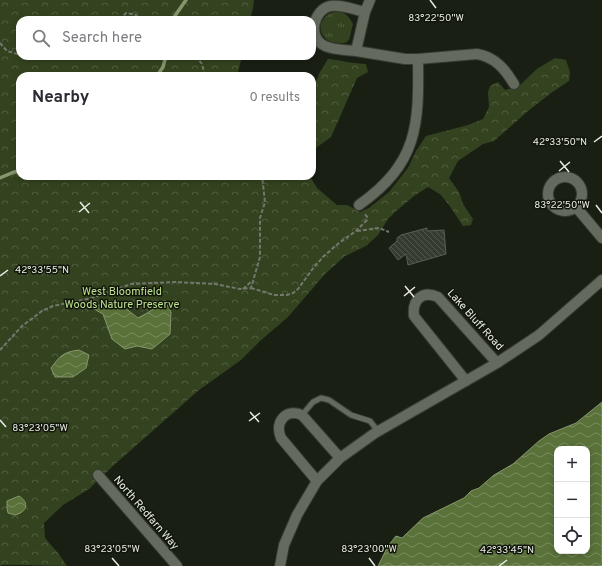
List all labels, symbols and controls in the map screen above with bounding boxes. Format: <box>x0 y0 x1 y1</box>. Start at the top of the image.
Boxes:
text: 83°22'50"W <box>408 12 464 25</box>
search box <box>16 16 316 60</box>
icon: search <box>30 27 52 49</box>
text: Search here <box>62 29 142 48</box>
text: Nearby <box>32 87 89 109</box>
text: 0 results <box>249 90 300 106</box>
text: 42°33'50"N <box>533 136 587 149</box>
text: 83°22'50"W <box>534 199 590 212</box>
text: 42°33'55"N <box>15 264 69 277</box>
park label: West Bloomfield Woods Nature Preserve <box>64 285 180 312</box>
street label: Lake Bluff Road <box>444 286 506 354</box>
text: 83°23'05"W <box>12 422 68 435</box>
map controls <box>554 446 590 554</box>
button: + <box>554 446 590 482</box>
street label: North Redfarn Way <box>110 473 182 553</box>
button: − <box>554 482 590 518</box>
button: locate <box>554 518 590 554</box>
text: 83°23'05"W <box>84 543 140 556</box>
text: 83°23'00"W <box>341 543 397 556</box>
text: 42°33'45"N <box>480 544 534 557</box>

